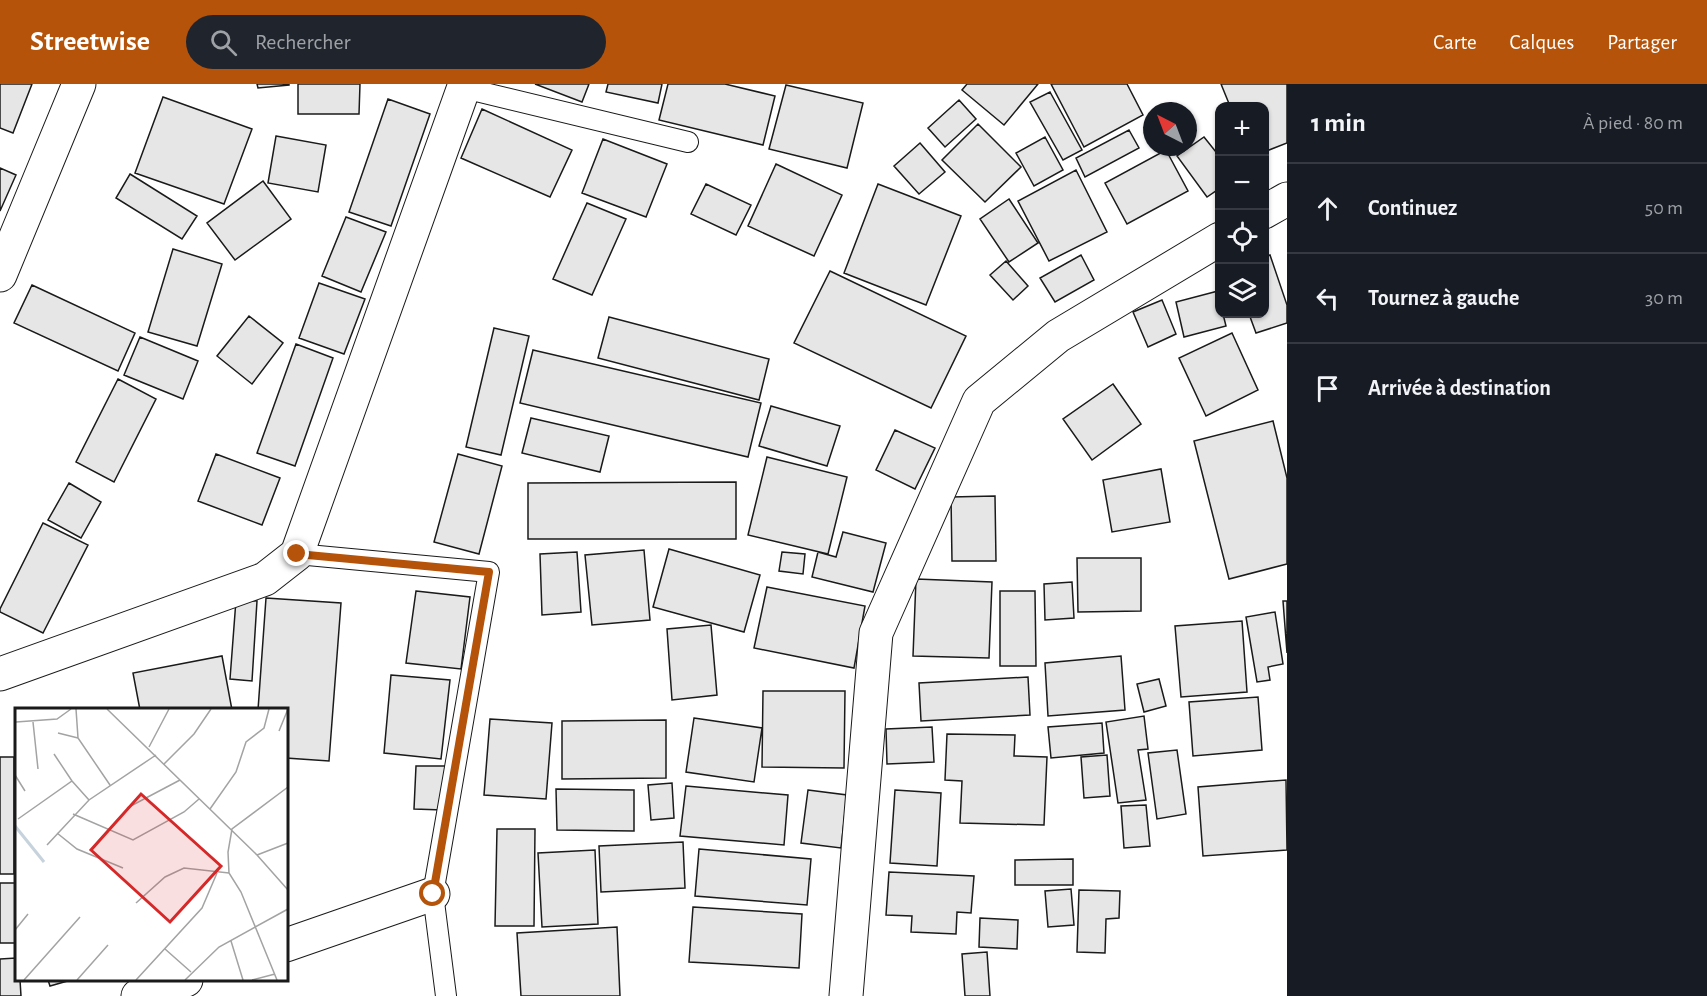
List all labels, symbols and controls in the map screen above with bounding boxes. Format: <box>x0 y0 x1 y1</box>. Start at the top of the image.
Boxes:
search box <box>186 15 606 69</box>
icon: search <box>207 26 240 59</box>
text: Streetwise <box>30 28 150 56</box>
text: Rechercher <box>255 31 351 53</box>
text: Carte <box>1433 32 1477 53</box>
text: Calques <box>1510 32 1574 53</box>
text: Partager <box>1607 32 1677 53</box>
north arrow <box>1143 102 1197 156</box>
map controls <box>1215 102 1269 318</box>
button: + <box>1215 102 1269 156</box>
text: 1 min <box>1311 110 1366 136</box>
text: À pied · 80 m <box>1583 113 1683 133</box>
button: − <box>1215 156 1269 210</box>
icon: ahead <box>1311 192 1344 225</box>
text: Continuez <box>1368 197 1457 219</box>
text: 50 m <box>1645 198 1683 218</box>
button: locate <box>1215 210 1269 264</box>
button: layers <box>1215 264 1269 318</box>
icon: left <box>1311 282 1344 315</box>
text: Tournez à gauche <box>1368 287 1519 309</box>
text: 30 m <box>1645 288 1683 308</box>
icon: arrive <box>1311 372 1344 405</box>
text: Arrivée à destination <box>1368 377 1551 399</box>
route end <box>283 540 309 566</box>
inset map <box>15 708 288 981</box>
route start <box>419 880 445 906</box>

